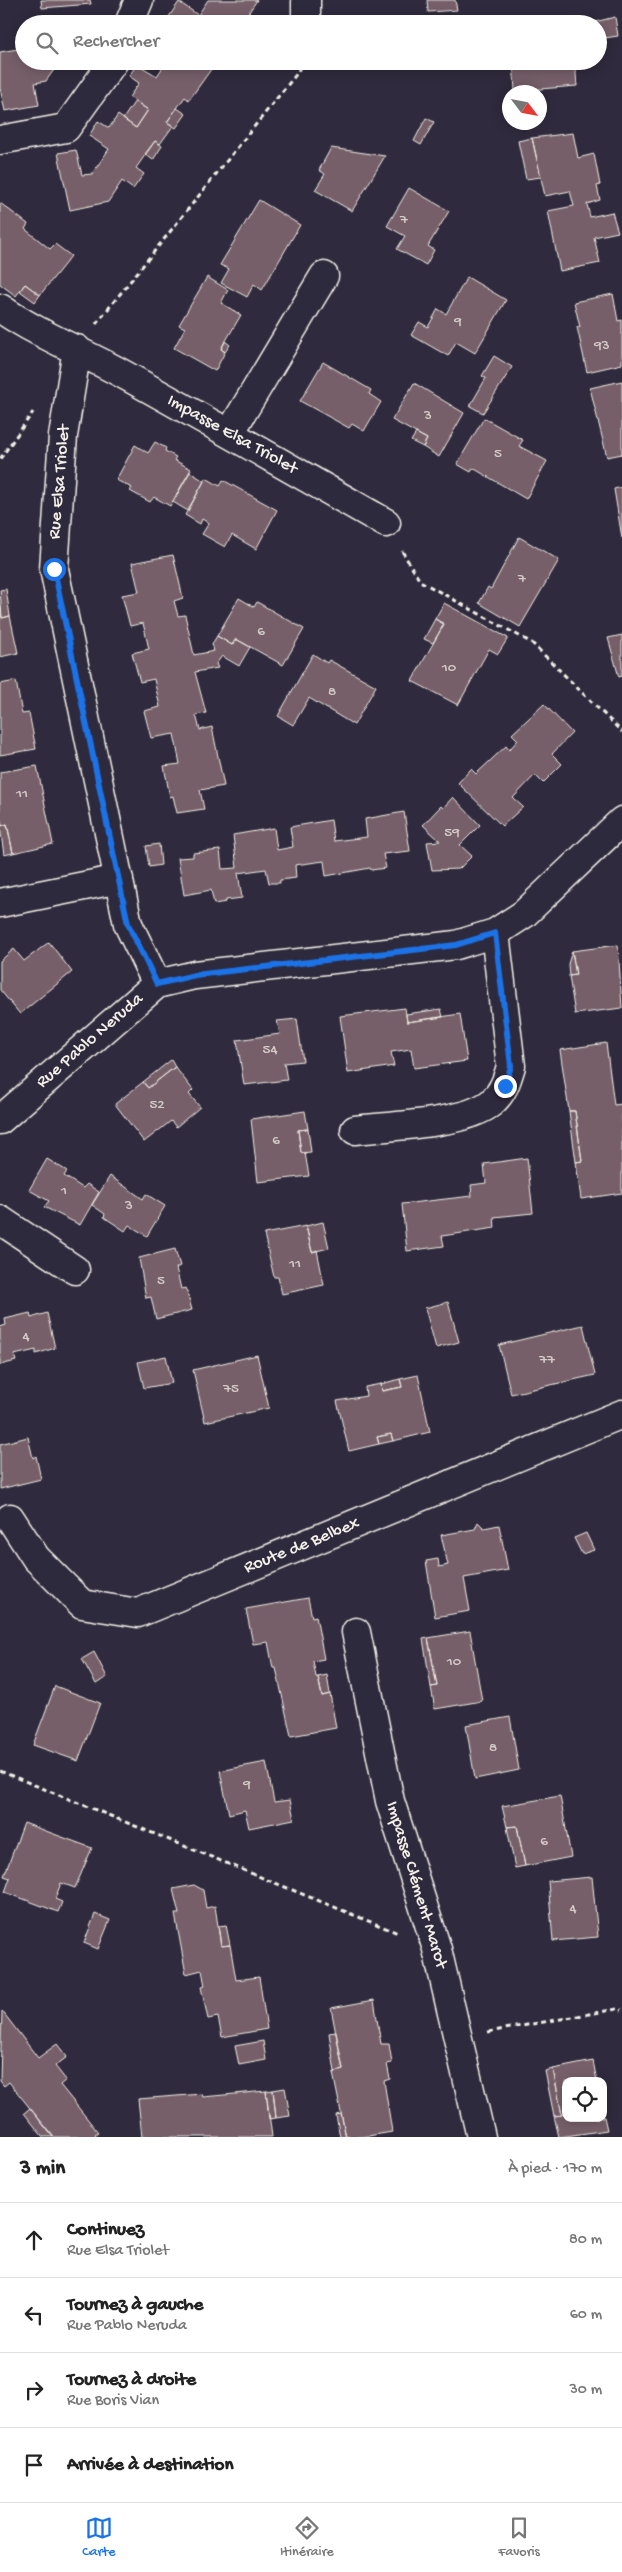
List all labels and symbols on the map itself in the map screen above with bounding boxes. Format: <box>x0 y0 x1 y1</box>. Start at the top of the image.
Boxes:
north arrow <box>502 85 547 130</box>
house number: 7 <box>399 211 409 229</box>
house number: 9 <box>453 313 462 331</box>
house number: 93 <box>593 337 610 355</box>
street label: Impasse Elsa Triolet <box>163 390 302 480</box>
house number: 3 <box>423 407 432 425</box>
street label: Rue Elsa Triolet <box>45 422 76 540</box>
house number: 5 <box>494 445 502 463</box>
route start <box>43 558 66 581</box>
house number: 7 <box>517 570 527 588</box>
house number: 6 <box>257 623 265 641</box>
house number: 10 <box>441 659 457 677</box>
house number: 8 <box>328 683 336 701</box>
house number: 11 <box>15 785 28 803</box>
house number: 59 <box>444 824 460 842</box>
street label: Rue Pablo Neruda <box>32 988 149 1093</box>
house number: 54 <box>263 1041 278 1059</box>
route end <box>494 1075 517 1098</box>
house number: 52 <box>149 1096 165 1114</box>
house number: 6 <box>272 1132 280 1150</box>
house number: 1 <box>60 1182 67 1200</box>
house number: 3 <box>124 1197 133 1215</box>
house number: 11 <box>288 1255 301 1273</box>
house number: 5 <box>157 1272 165 1290</box>
house number: 4 <box>22 1328 30 1346</box>
house number: 77 <box>538 1351 556 1369</box>
house number: 75 <box>222 1380 239 1398</box>
street label: Route de Belbex <box>241 1513 363 1579</box>
house number: 10 <box>446 1653 462 1671</box>
house number: 8 <box>489 1739 497 1757</box>
house number: 9 <box>242 1776 251 1794</box>
street label: Impasse Clément Marot <box>381 1799 452 1973</box>
house number: 6 <box>540 1833 548 1851</box>
house number: 4 <box>569 1900 577 1918</box>

